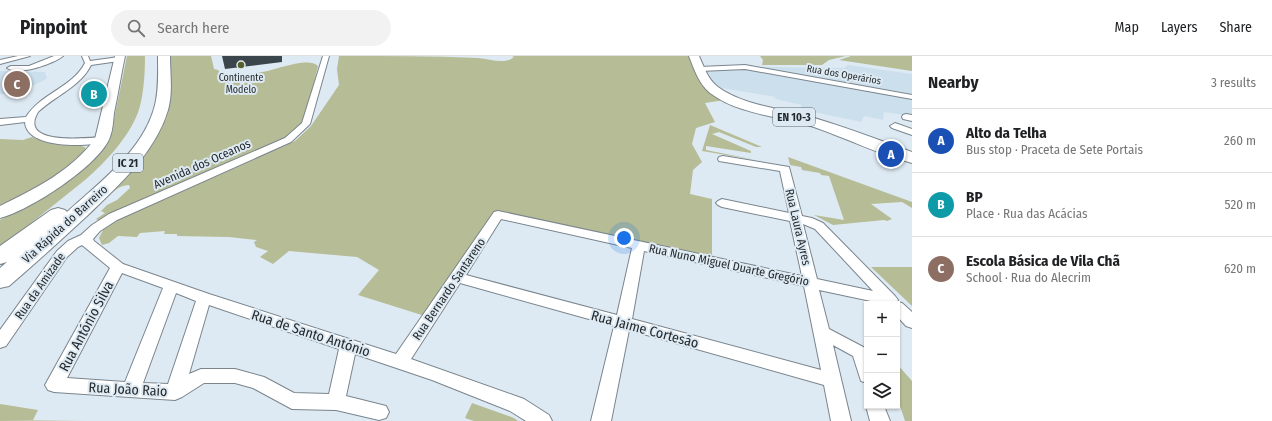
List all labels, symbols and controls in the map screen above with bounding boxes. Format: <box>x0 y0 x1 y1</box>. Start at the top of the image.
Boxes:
search box <box>111 10 391 46</box>
text: Pinpoint <box>20 16 87 39</box>
icon: search <box>125 17 147 39</box>
text: Search here <box>157 19 230 37</box>
text: Map <box>1115 19 1139 36</box>
text: Layers <box>1161 19 1197 36</box>
text: Share <box>1219 19 1252 36</box>
marker: Continente Modelo <box>236 60 246 70</box>
street label: Rua dos Operários <box>806 63 882 87</box>
pin: C <box>4 69 30 99</box>
place label: Continente Modelo <box>219 72 263 96</box>
text: Nearby <box>928 72 979 93</box>
text: 3 results <box>1211 75 1256 90</box>
pin: B <box>81 79 107 109</box>
road number: EN 10-3 <box>773 108 815 126</box>
text: Alto da Telha <box>966 124 1047 142</box>
text: A <box>937 133 945 148</box>
text: 260 m <box>1224 133 1256 148</box>
street label: Avenida dos Oceanos <box>151 136 253 192</box>
pin: A <box>878 139 904 169</box>
text: Bus stop · Praceta de Sete Portais <box>966 142 1143 157</box>
road number: IC 21 <box>113 154 143 172</box>
street label: Via Rápida do Barreiro <box>20 182 110 266</box>
street label: Rua Laura Ayres <box>782 187 814 267</box>
text: BP <box>966 188 983 206</box>
text: B <box>937 197 945 212</box>
text: 520 m <box>1225 197 1256 212</box>
text: Place · Rua das Acácias <box>966 206 1088 221</box>
your location <box>614 228 634 248</box>
street label: Rua Bernardo Santareno <box>410 235 488 343</box>
street label: Rua Nuno Miguel Duarte Gregório <box>648 241 810 289</box>
street label: Rua da Amizade <box>12 250 68 322</box>
text: Escola Básica de Vila Chã <box>966 252 1120 270</box>
text: C <box>938 261 944 276</box>
text: 620 m <box>1224 261 1256 276</box>
text: School · Rua do Alecrim <box>966 270 1091 285</box>
street label: Rua António Silva <box>55 278 117 374</box>
map controls <box>864 301 900 409</box>
button: + <box>864 301 900 337</box>
street label: Rua de Santo António <box>249 306 372 361</box>
street label: Rua Jaime Cortesão <box>589 307 701 352</box>
button: − <box>864 337 900 373</box>
button: layers <box>864 373 900 409</box>
street label: Rua João Raio <box>88 379 168 400</box>

